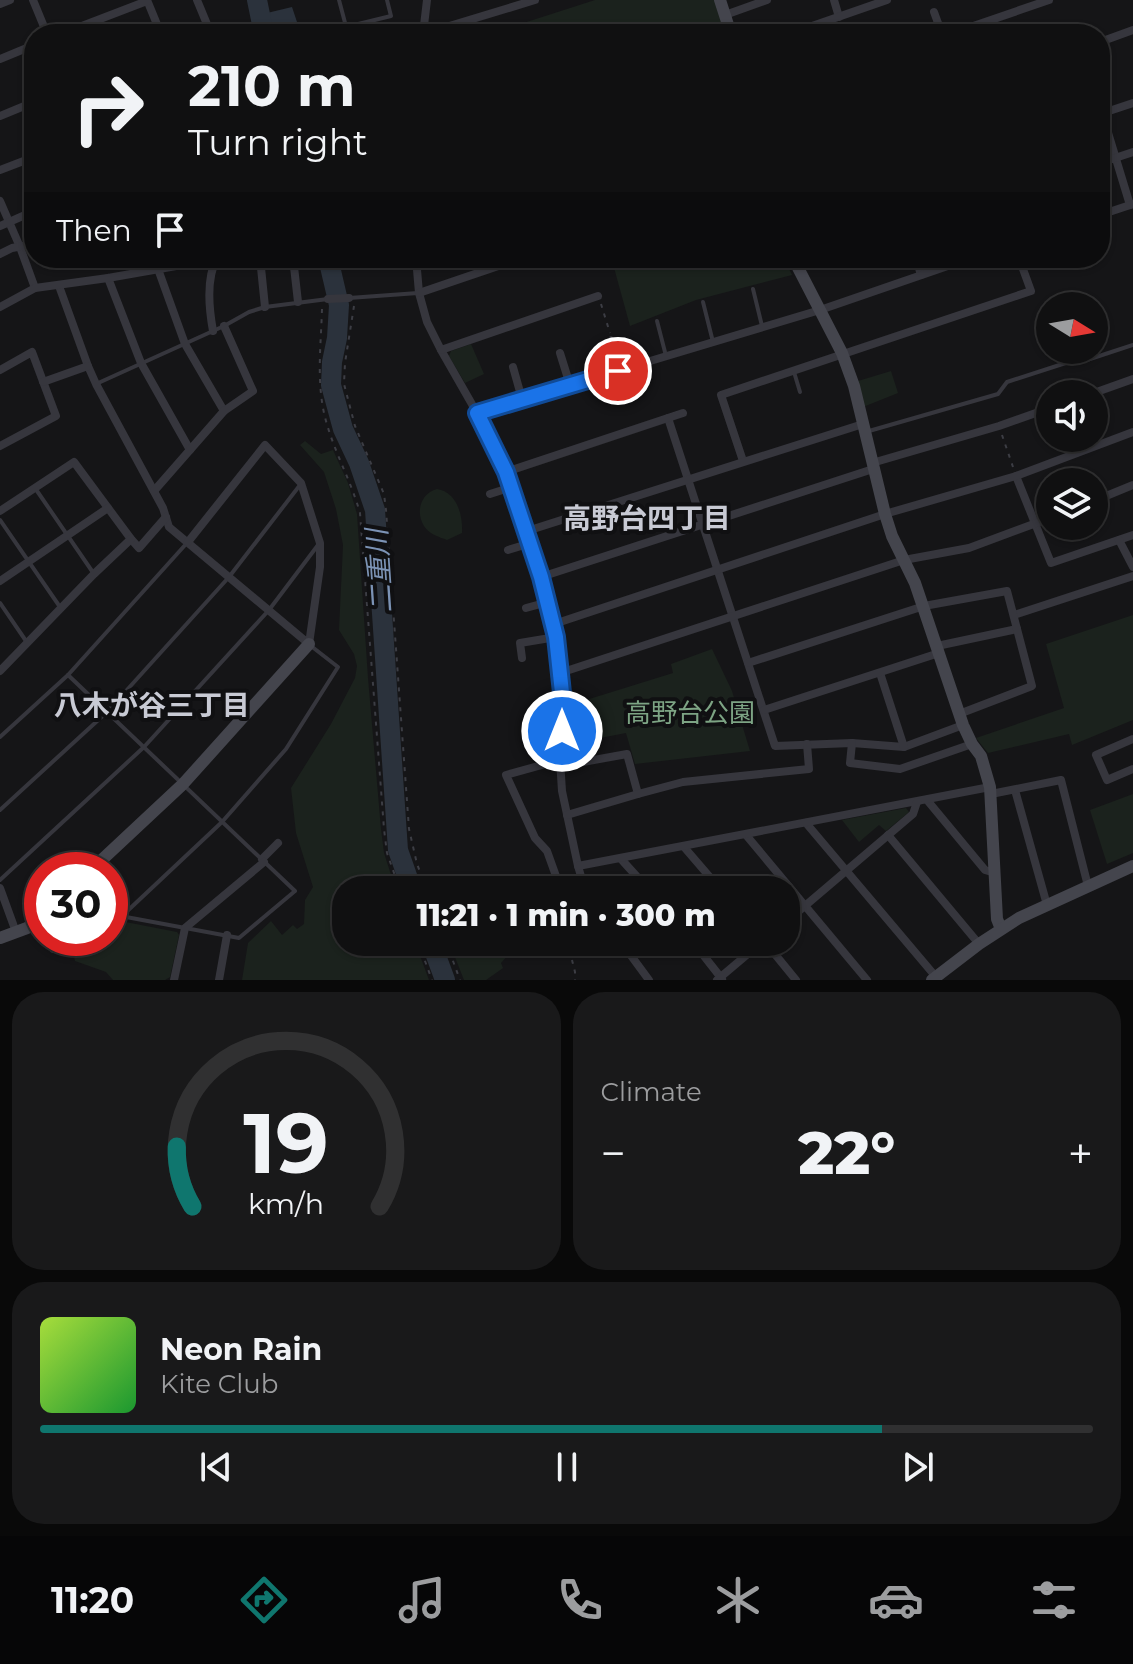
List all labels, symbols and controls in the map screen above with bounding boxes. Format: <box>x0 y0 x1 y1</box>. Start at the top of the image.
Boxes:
text: 210 m <box>188 52 356 120</box>
icon: right <box>56 56 160 160</box>
text: Turn right <box>188 120 368 164</box>
icon: arrive <box>148 208 192 252</box>
text: Then <box>56 212 132 249</box>
north arrow <box>1036 292 1108 364</box>
map controls <box>1036 292 1108 540</box>
pin <box>584 337 652 405</box>
icon: arrive <box>596 349 640 393</box>
button: sound <box>1036 380 1108 452</box>
button: layers <box>1036 468 1108 540</box>
district label: 高野台四丁目 <box>563 501 731 535</box>
water label: 二重川 <box>359 525 399 614</box>
district label: 八木が谷三丁目 <box>54 688 250 722</box>
position arrow <box>520 689 604 773</box>
park label: 高野台公園 <box>625 697 755 729</box>
speed limit sign: 30 <box>24 852 128 956</box>
text: 11:21 · 1 min · 300 m <box>417 897 715 934</box>
text: Climate <box>601 1076 702 1108</box>
text: 19 <box>243 1092 329 1194</box>
text: 22° <box>798 1116 895 1189</box>
text: − <box>601 1126 626 1180</box>
text: + <box>1068 1126 1093 1180</box>
text: km/h <box>248 1186 324 1221</box>
text: Neon Rain <box>160 1331 322 1368</box>
text: Kite Club <box>160 1368 278 1400</box>
icon: previous <box>194 1445 238 1489</box>
icon: pause <box>545 1445 589 1489</box>
icon: next <box>896 1445 940 1489</box>
icon: directions <box>236 1572 292 1628</box>
icon: music <box>394 1572 450 1628</box>
icon: phone <box>552 1572 608 1628</box>
icon: climate <box>710 1572 766 1628</box>
icon: car <box>868 1572 924 1628</box>
icon: filters <box>1026 1572 1082 1628</box>
text: 11:20 <box>51 1578 134 1622</box>

